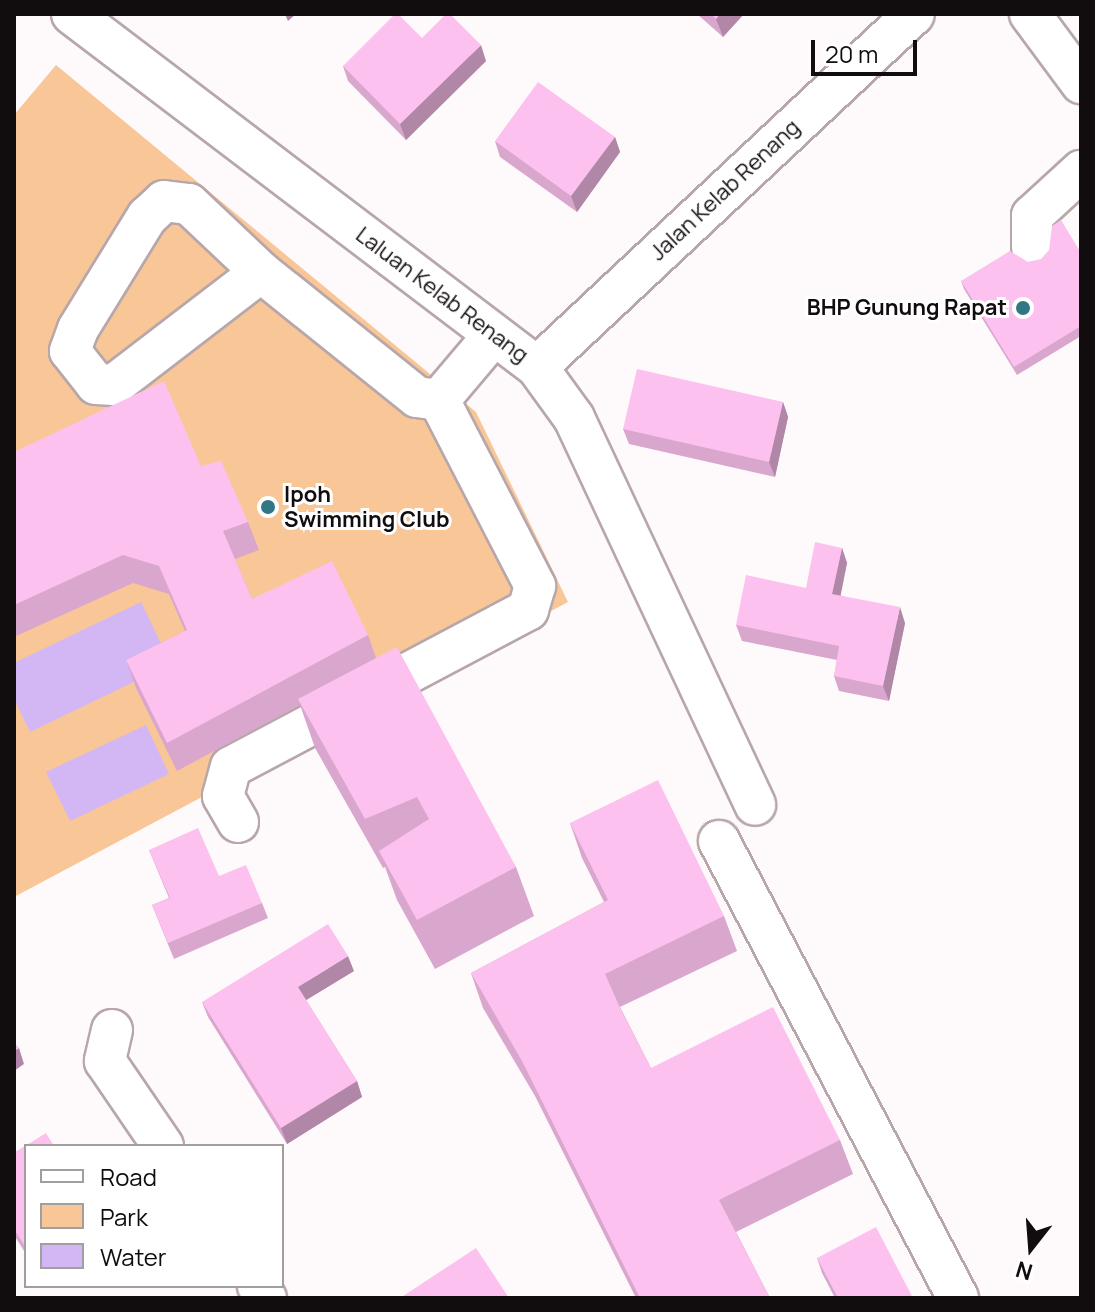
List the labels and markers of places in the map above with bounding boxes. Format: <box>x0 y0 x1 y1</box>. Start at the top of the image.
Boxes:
place label: BHP Gunung Rapat <box>807 295 1007 321</box>
marker: BHP Gunung Rapat <box>1014 299 1032 317</box>
place label: Ipoh Swimming Club <box>284 481 449 532</box>
marker: Ipoh Swimming Club <box>259 498 277 516</box>

